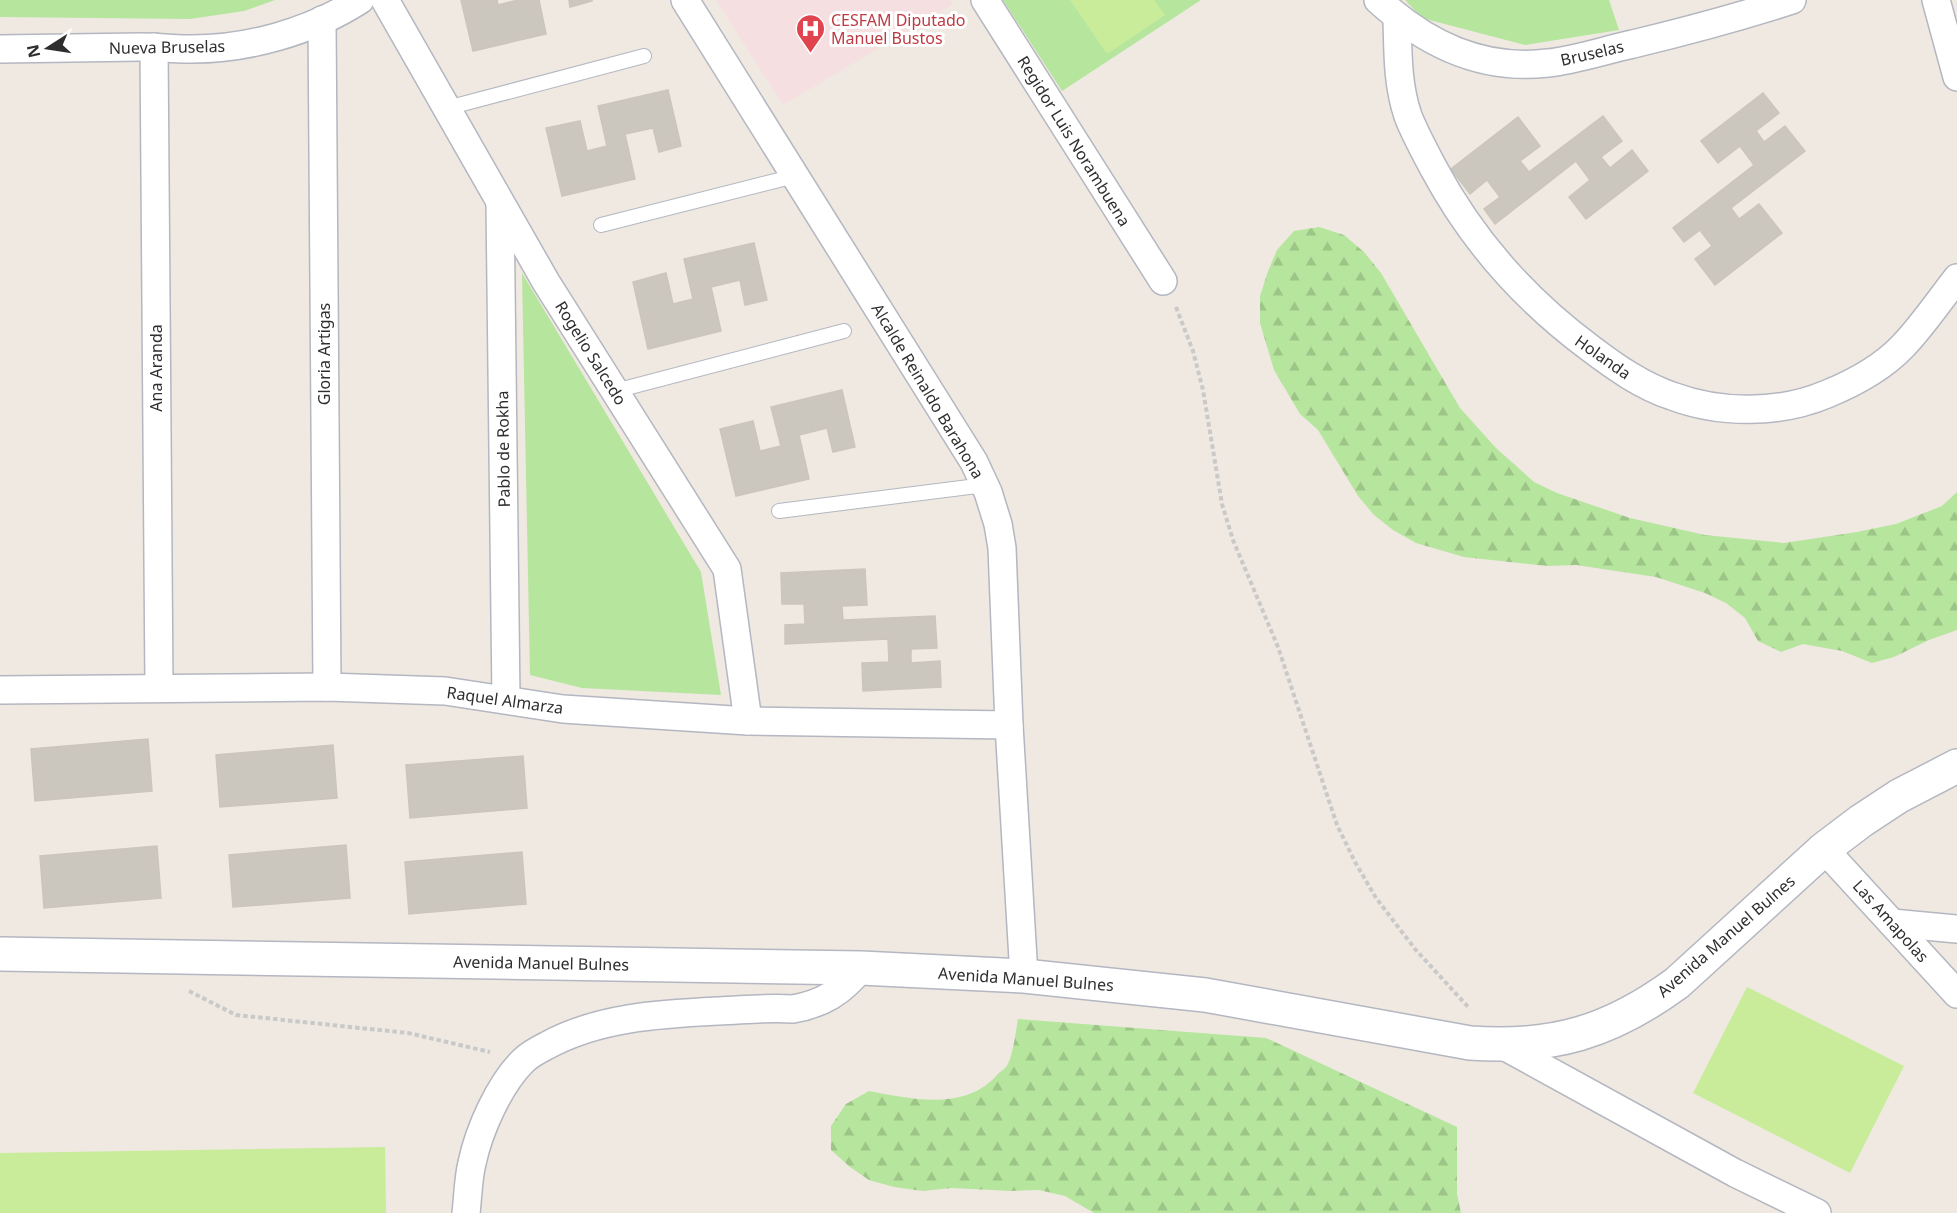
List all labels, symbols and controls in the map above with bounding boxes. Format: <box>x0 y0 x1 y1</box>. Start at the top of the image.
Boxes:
place label: CESFAM Diputado Manuel Bustos <box>831 9 965 49</box>
hospital icon: CESFAM Diputado Manuel Bustos <box>794 13 826 55</box>
north arrow <box>18 18 78 78</box>
street label: Nueva Bruselas <box>109 35 225 59</box>
street label: Bruselas <box>1558 35 1626 71</box>
text: N <box>21 42 45 60</box>
street label: Regidor Luis Norambuena <box>1012 52 1136 230</box>
street label: Rogelio Salcedo <box>550 297 632 409</box>
street label: Alcalde Reinaldo Barahona <box>867 299 989 483</box>
street label: Gloria Artigas <box>313 303 335 405</box>
street label: Ana Aranda <box>145 324 167 412</box>
street label: Holanda <box>1571 330 1635 384</box>
street label: Pablo de Rokha <box>491 391 515 507</box>
street label: Raquel Almarza <box>445 681 565 719</box>
street label: Avenida Manuel Bulnes <box>1652 870 1800 1002</box>
street label: Las Amapolas <box>1848 875 1934 967</box>
street label: Avenida Manuel Bulnes <box>453 950 629 976</box>
street label: Avenida Manuel Bulnes <box>937 962 1115 996</box>

